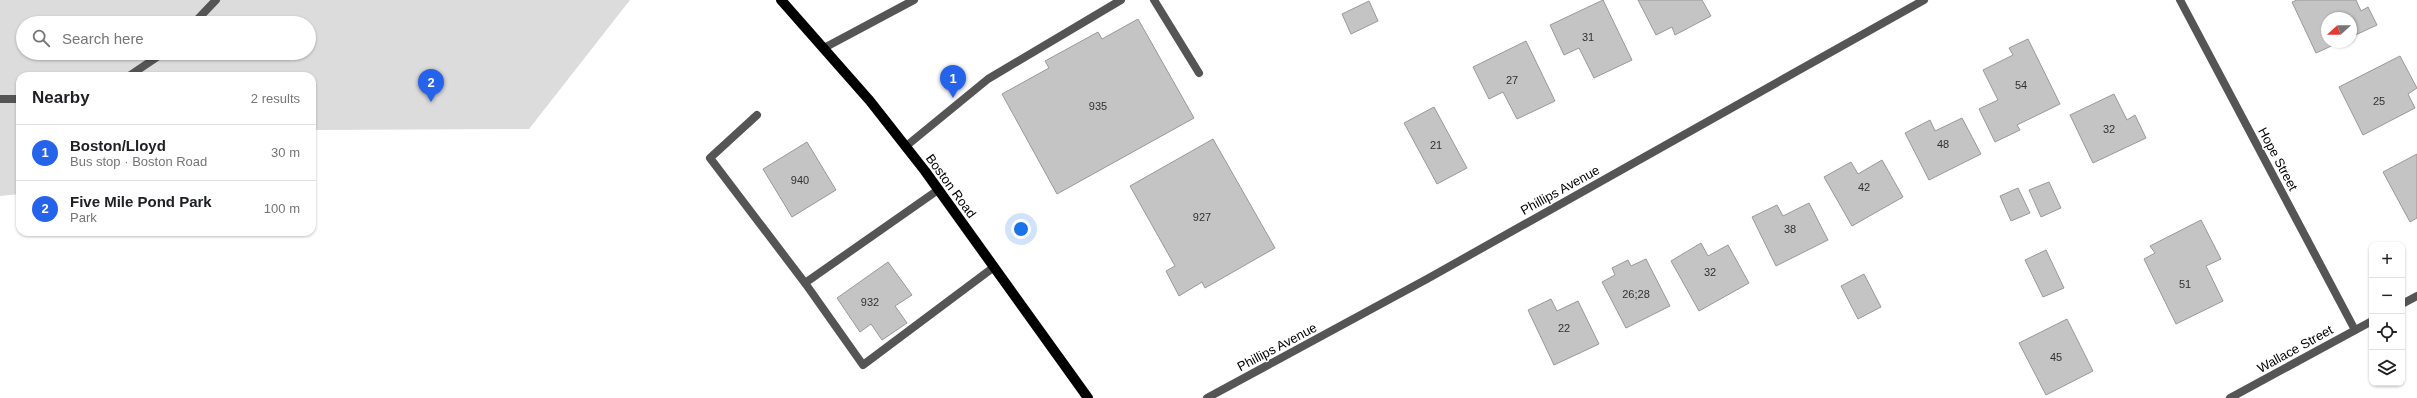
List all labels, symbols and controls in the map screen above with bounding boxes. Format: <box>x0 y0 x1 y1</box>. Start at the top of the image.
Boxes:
north arrow <box>2321 12 2357 48</box>
search box <box>16 16 316 60</box>
icon: search <box>30 27 52 49</box>
text: Search here <box>62 30 144 47</box>
house number: 31 <box>1582 31 1594 43</box>
pin: 1 <box>940 65 966 98</box>
pin: 2 <box>418 69 444 102</box>
house number: 27 <box>1506 74 1518 86</box>
house number: 54 <box>2015 79 2027 91</box>
text: Nearby <box>32 88 90 107</box>
text: 2 results <box>251 91 300 106</box>
house number: 25 <box>2373 95 2385 107</box>
house number: 935 <box>1089 100 1107 112</box>
house number: 32 <box>2103 123 2115 135</box>
street label: Hope Street <box>2255 125 2301 193</box>
text: Boston/Lloyd <box>70 137 166 154</box>
house number: 48 <box>1937 138 1949 150</box>
house number: 21 <box>1430 139 1442 151</box>
text: 1 <box>41 145 49 160</box>
text: 30 m <box>271 145 300 160</box>
street label: Boston Road <box>923 151 979 221</box>
text: Bus stop · Boston Road <box>70 154 207 169</box>
street label: Phillips Avenue <box>1518 162 1602 218</box>
house number: 940 <box>791 174 809 186</box>
house number: 42 <box>1858 181 1870 193</box>
text: Five Mile Pond Park <box>70 193 212 210</box>
text: 2 <box>41 201 49 216</box>
text: 100 m <box>264 201 300 216</box>
text: Park <box>70 210 97 225</box>
house number: 927 <box>1193 211 1211 223</box>
your location <box>1011 219 1031 239</box>
house number: 38 <box>1784 223 1796 235</box>
map controls <box>2369 242 2405 386</box>
button: + <box>2369 242 2405 278</box>
house number: 32 <box>1704 266 1716 278</box>
house number: 51 <box>2179 278 2191 290</box>
button: − <box>2369 278 2405 314</box>
house number: 26;28 <box>1622 288 1650 300</box>
house number: 932 <box>861 296 879 308</box>
button: locate <box>2369 314 2405 350</box>
street label: Phillips Avenue <box>1235 320 1319 374</box>
house number: 22 <box>1558 322 1570 334</box>
street label: Wallace Street <box>2255 322 2336 376</box>
button: layers <box>2369 350 2405 386</box>
house number: 45 <box>2050 351 2062 363</box>

